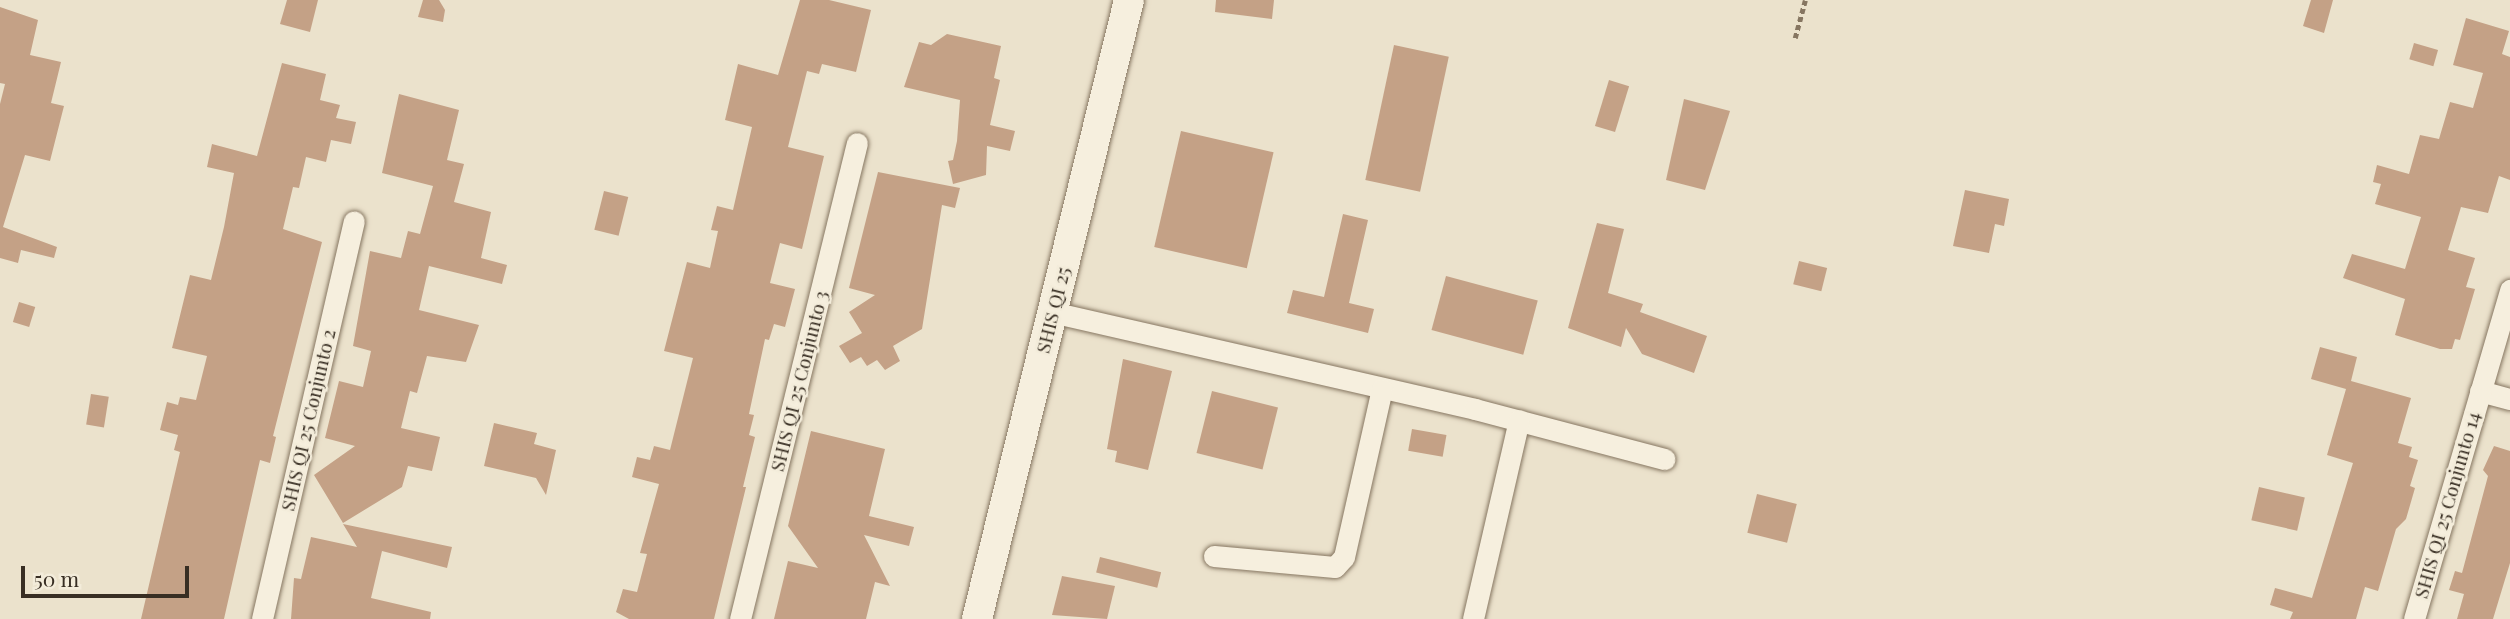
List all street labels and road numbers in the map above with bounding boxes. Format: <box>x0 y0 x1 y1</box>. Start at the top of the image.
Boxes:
street label: SHIS QI 25 <box>1031 264 1075 356</box>
street label: SHIS QI 25 Conjunto 3 <box>765 288 833 474</box>
street label: SHIS QI 25 Conjunto 2 <box>276 327 340 513</box>
street label: SHIS QI 25 Conjunto 14 <box>2409 409 2485 601</box>

